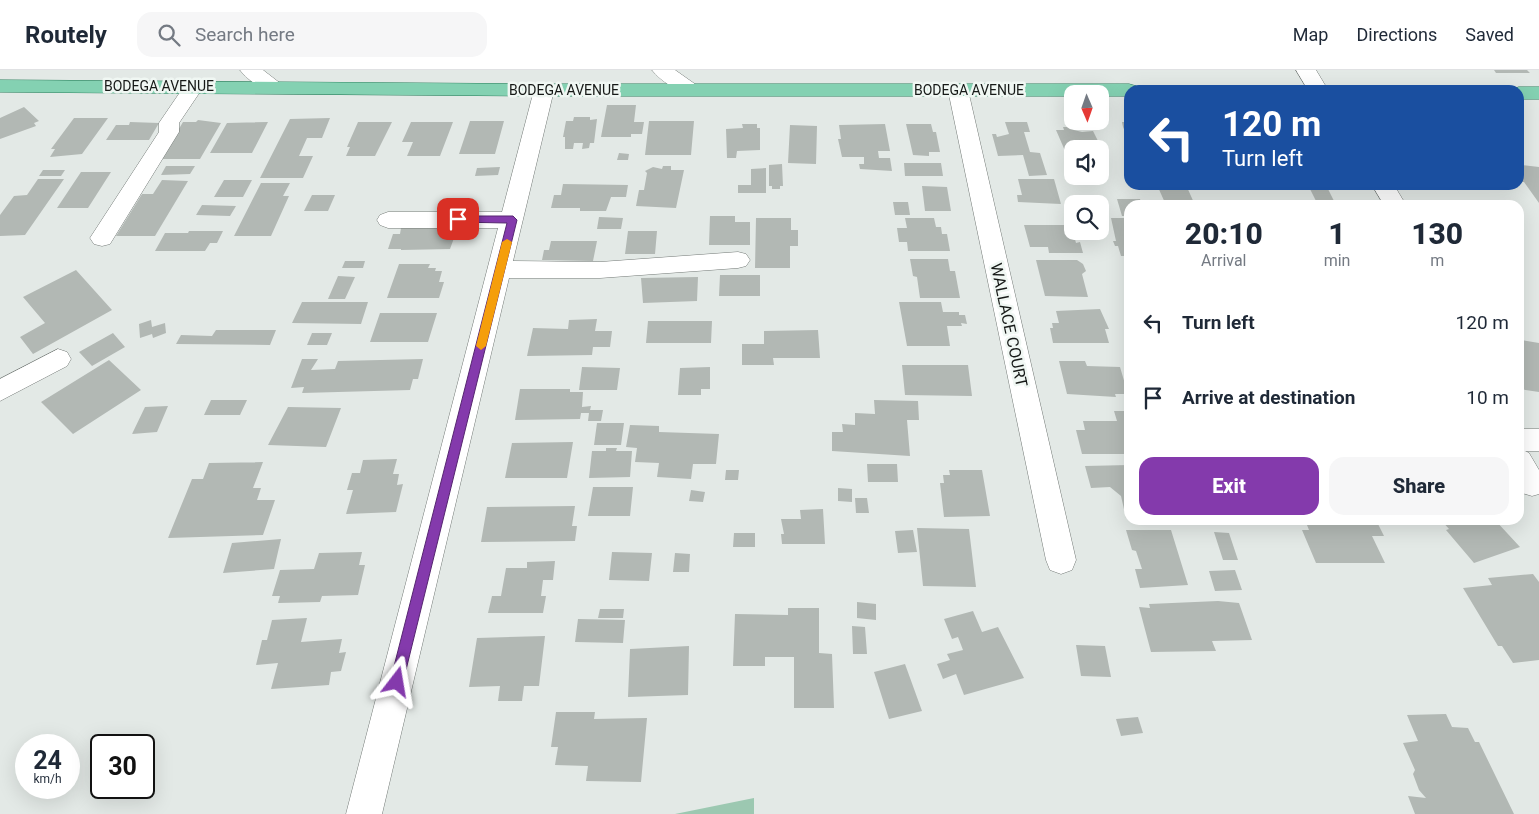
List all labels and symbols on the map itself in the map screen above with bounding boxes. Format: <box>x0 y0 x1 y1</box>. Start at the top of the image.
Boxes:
street label: BODEGA AVENUE <box>104 78 214 94</box>
street label: BODEGA AVENUE <box>509 82 619 98</box>
street label: BODEGA AVENUE <box>914 82 1024 98</box>
north arrow <box>1064 85 1109 130</box>
pin <box>437 198 479 240</box>
street label: WALLACE COURT <box>987 261 1031 389</box>
position arrow <box>370 655 422 707</box>
speed limit sign: 30 <box>90 734 155 799</box>

